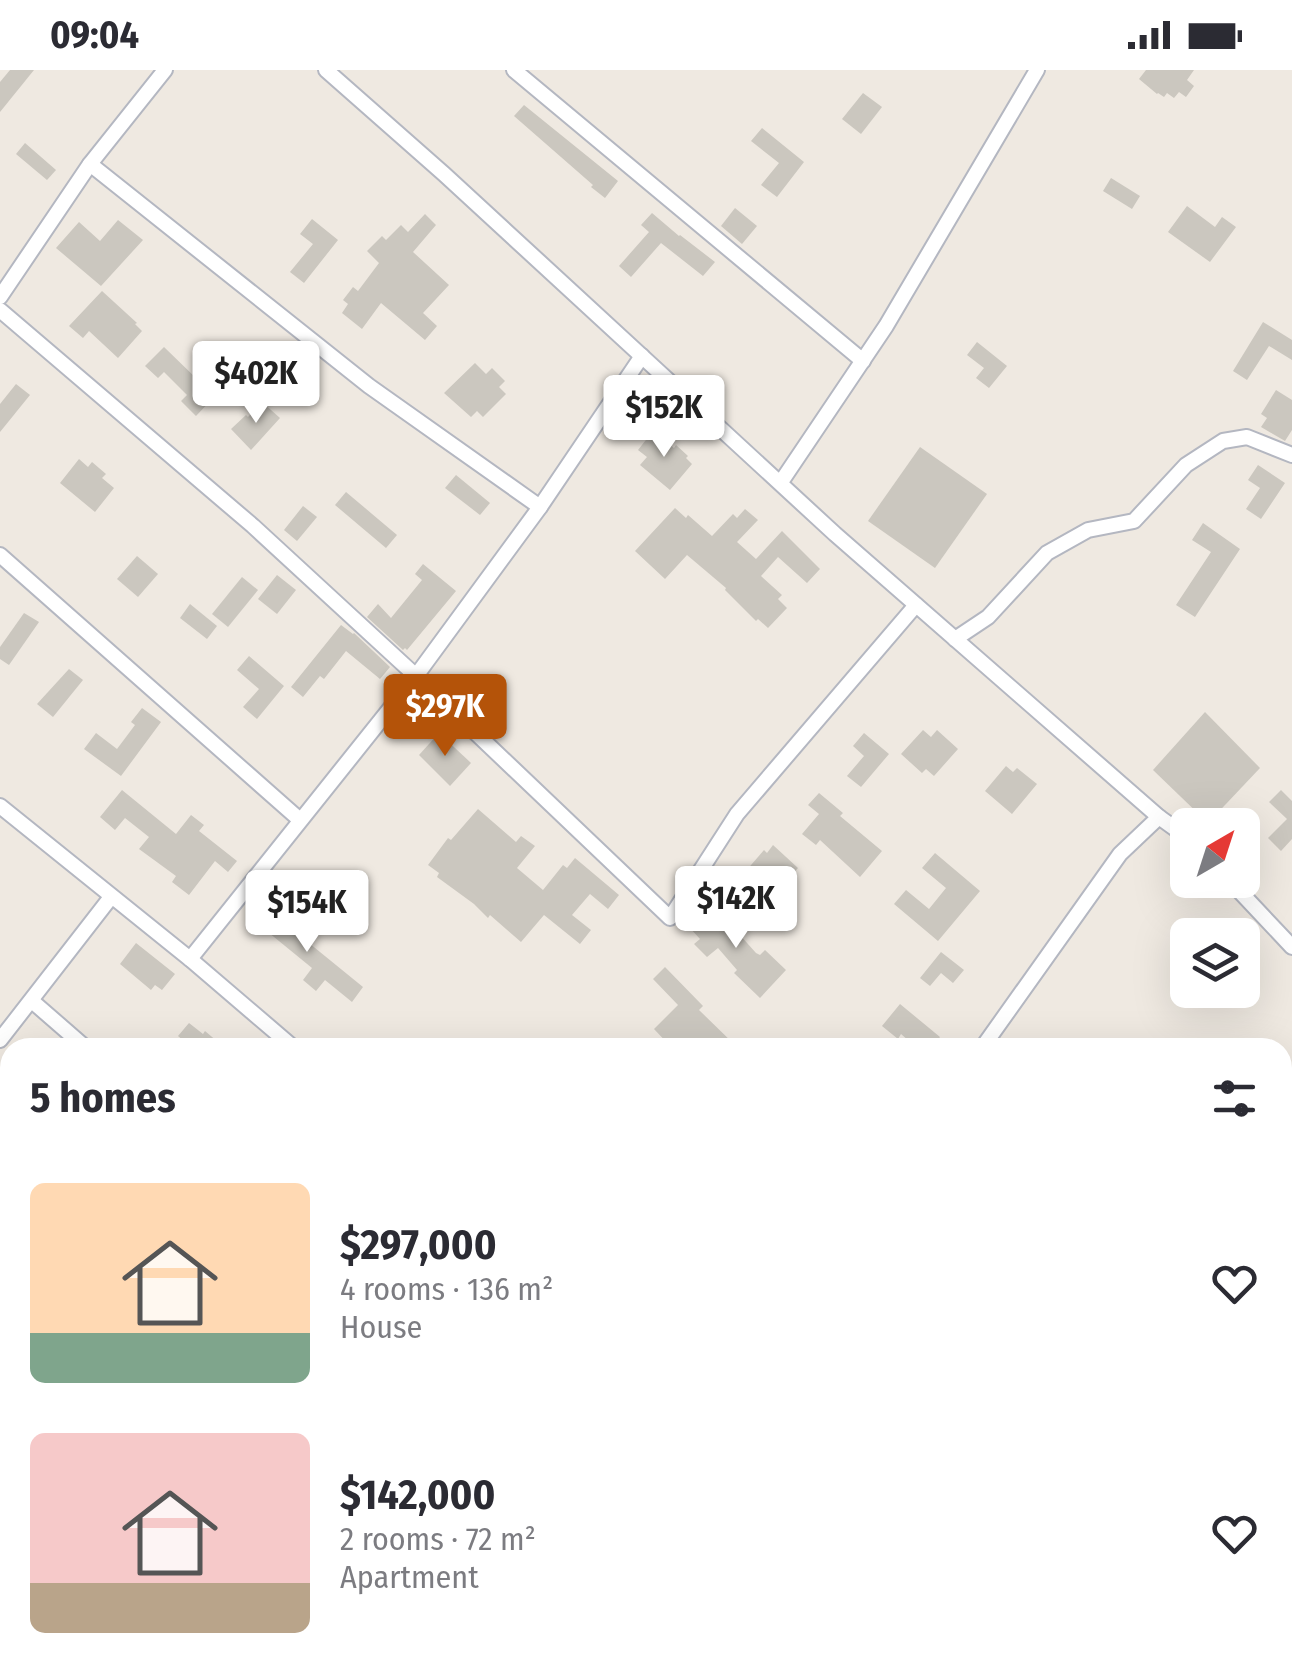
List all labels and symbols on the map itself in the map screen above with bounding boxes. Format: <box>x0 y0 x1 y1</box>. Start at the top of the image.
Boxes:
pin: $402K <box>186 341 326 426</box>
pin: $152K <box>594 375 734 460</box>
pin: $297K <box>375 674 515 759</box>
north arrow <box>1170 808 1260 898</box>
pin: $142K <box>666 866 806 951</box>
pin: $154K <box>237 870 377 955</box>

